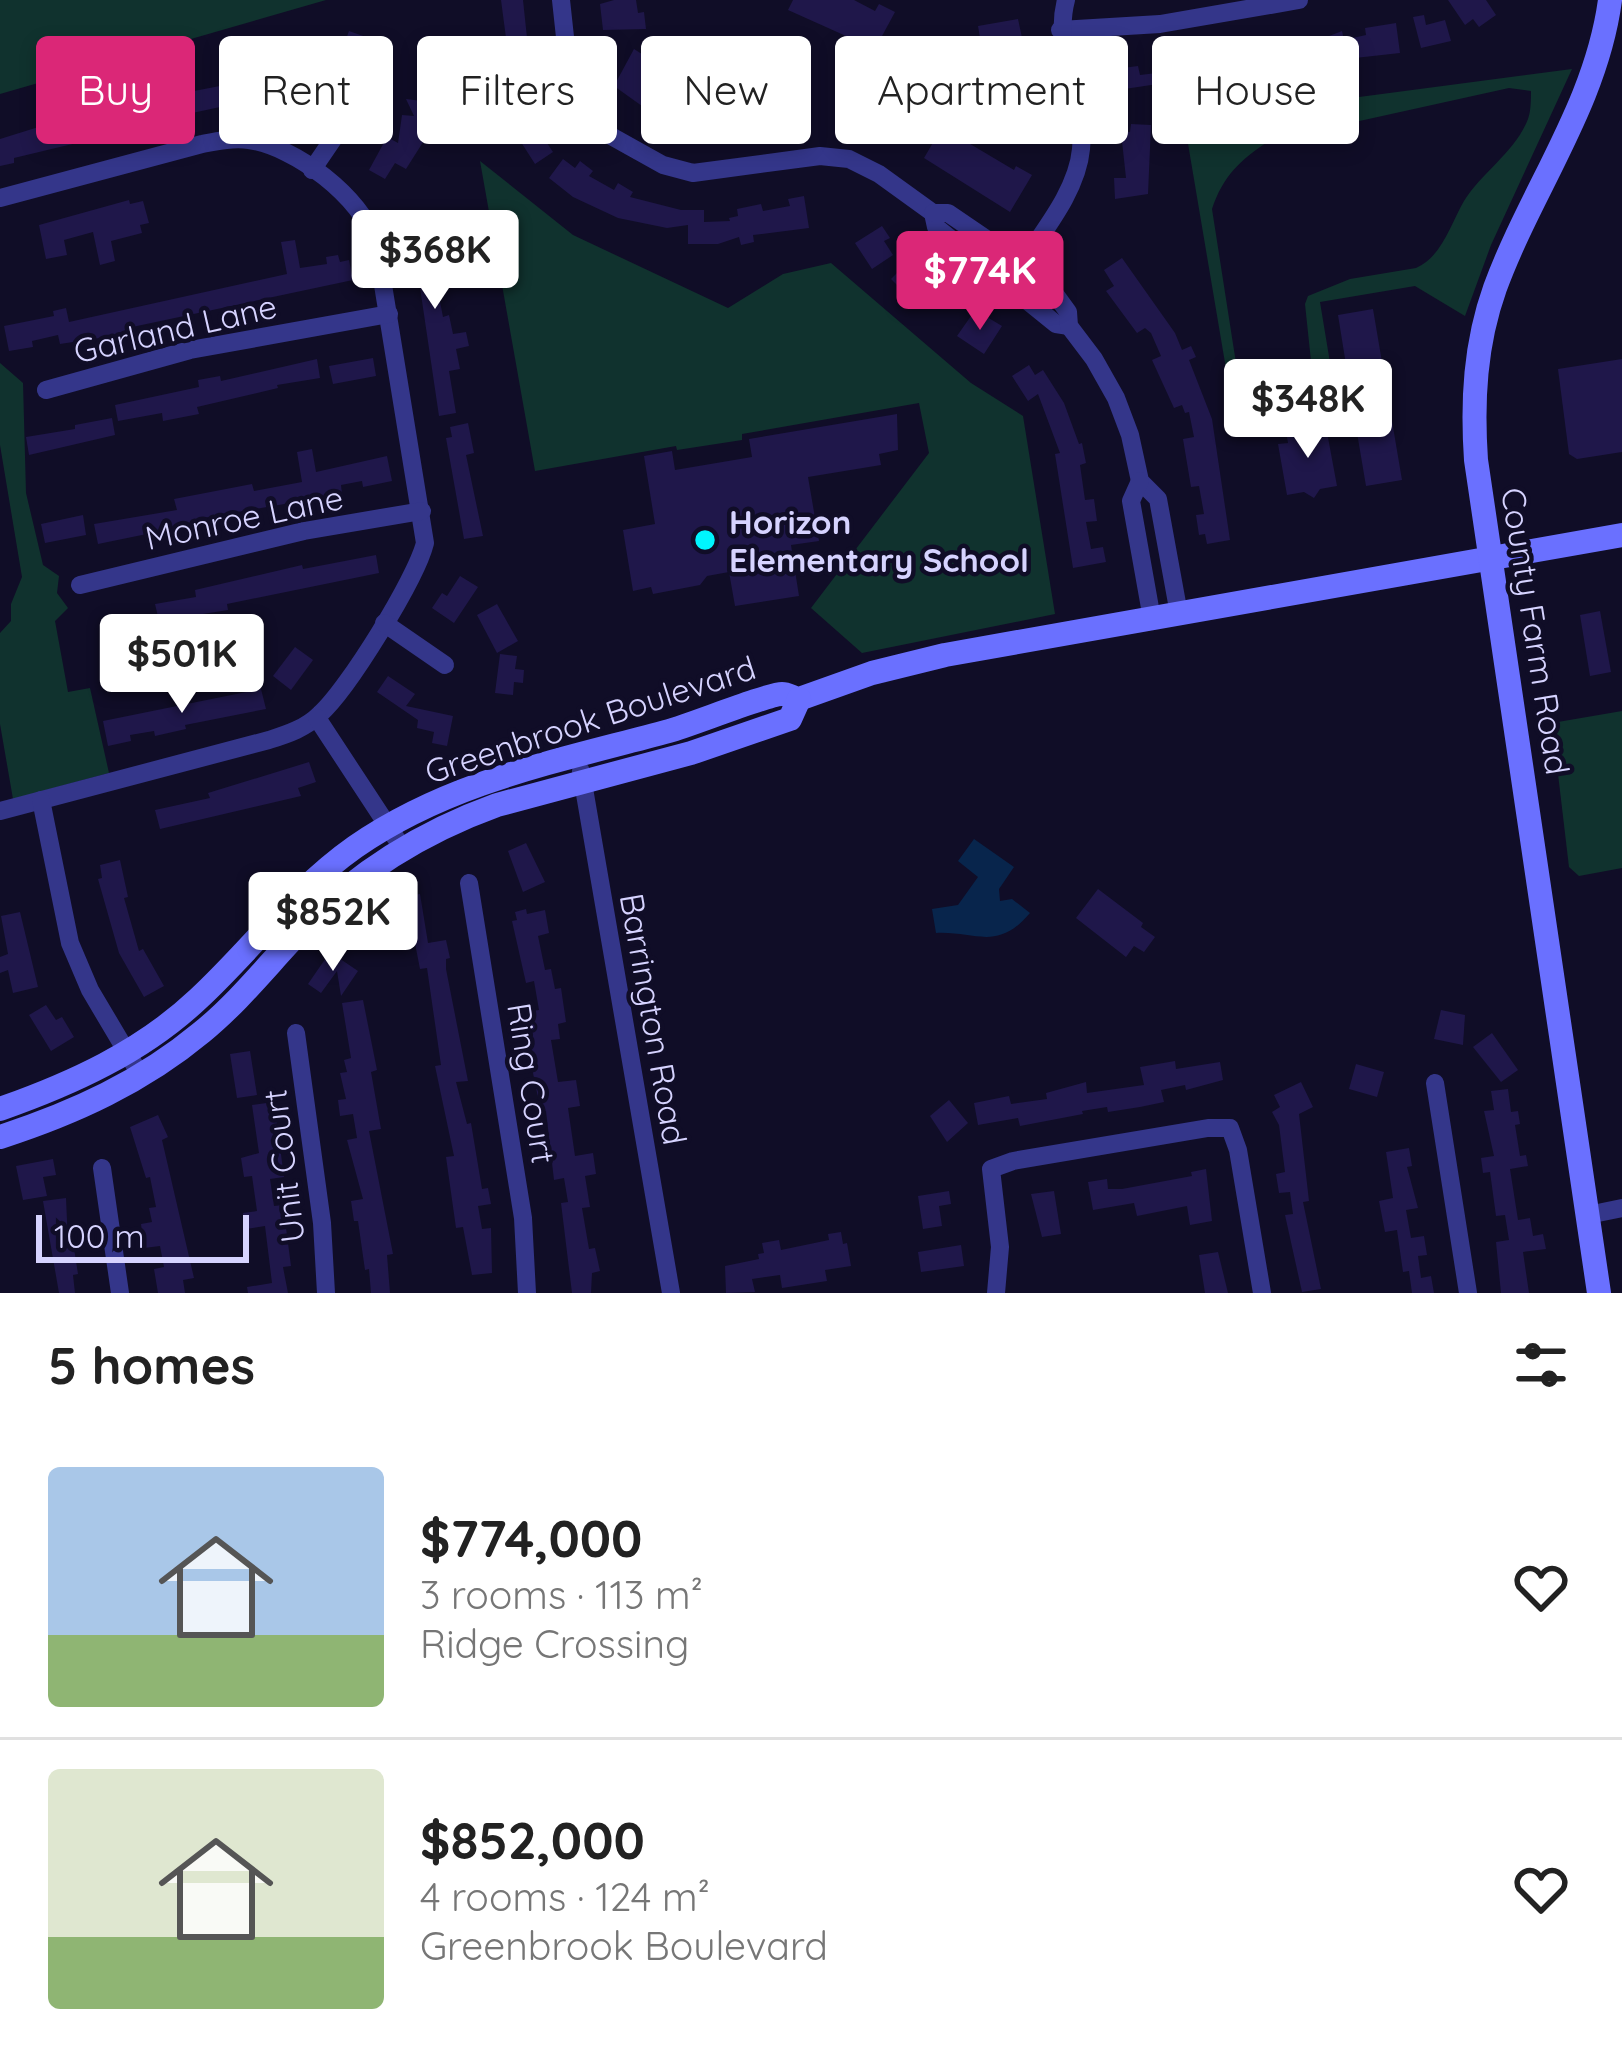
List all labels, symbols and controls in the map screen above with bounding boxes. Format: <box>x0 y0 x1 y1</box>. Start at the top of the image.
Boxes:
chip: Buy <box>36 36 195 144</box>
chip: Rent <box>219 36 393 144</box>
chip: Filters <box>417 36 617 144</box>
chip: New <box>641 36 811 144</box>
chip: Apartment <box>835 36 1128 144</box>
chip: House <box>1152 36 1359 144</box>
pin: $368K <box>351 210 519 312</box>
text: $368K <box>379 224 491 273</box>
pin: $774K <box>896 231 1064 333</box>
text: $774K <box>923 245 1037 294</box>
street label: Garland Lane <box>70 285 280 371</box>
pin: $348K <box>1224 359 1392 461</box>
text: $348K <box>1251 373 1365 422</box>
street label: Monroe Lane <box>141 476 347 558</box>
street label: County Farm Road <box>1493 485 1579 777</box>
place label: Horizon Elementary School <box>729 501 1029 580</box>
marker: Horizon Elementary School <box>692 527 718 553</box>
pin: $501K <box>98 614 266 716</box>
text: $501K <box>127 628 237 677</box>
street label: Greenbrook Boulevard <box>420 646 760 792</box>
pin: $852K <box>249 872 417 974</box>
text: $852K <box>276 886 390 935</box>
street label: Barrington Road <box>612 890 696 1148</box>
street label: Ring Court <box>499 1000 565 1166</box>
street label: Unit Court <box>253 1087 313 1245</box>
scale bar <box>36 1209 249 1262</box>
text: 100 m <box>54 1215 145 1256</box>
icon: filters <box>1508 1332 1574 1398</box>
text: 5 homes <box>48 1333 255 1397</box>
text: $774,000 <box>420 1506 642 1570</box>
icon: home <box>144 1515 288 1659</box>
icon: heart <box>1508 1554 1574 1620</box>
text: 3 rooms · 113 m² <box>420 1570 703 1619</box>
text: Ridge Crossing <box>420 1619 689 1668</box>
text: $852,000 <box>420 1808 645 1872</box>
icon: home <box>144 1817 288 1961</box>
icon: heart <box>1508 1856 1574 1922</box>
text: 4 rooms · 124 m² <box>420 1872 710 1921</box>
text: Greenbrook Boulevard <box>420 1921 828 1970</box>

